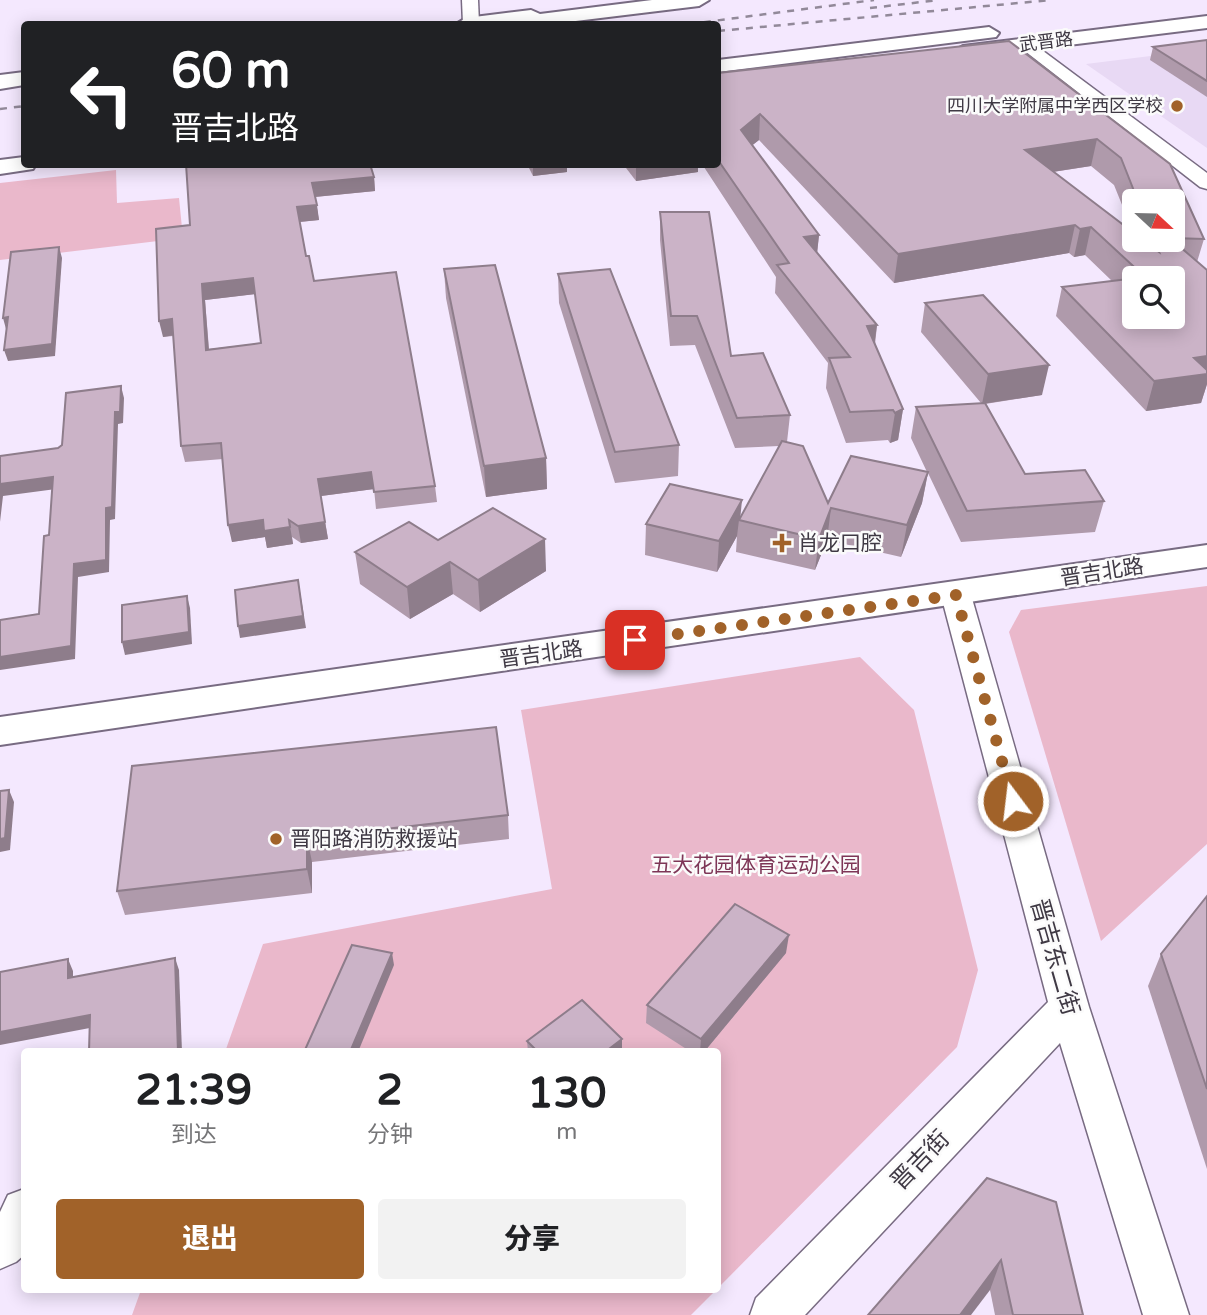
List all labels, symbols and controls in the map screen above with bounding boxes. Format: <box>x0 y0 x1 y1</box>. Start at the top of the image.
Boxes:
street label: 武晋路 <box>1018 28 1074 56</box>
text: 60 m <box>171 42 290 101</box>
icon: left <box>56 49 147 140</box>
place label: 四川大学附属中学西区学校 <box>947 95 1163 117</box>
marker: 四川大学附属中学西区学校 <box>1169 98 1185 114</box>
text: 晋吉北路 <box>171 110 299 148</box>
north arrow <box>1122 189 1185 252</box>
map controls <box>1122 189 1185 329</box>
button: search <box>1122 266 1185 329</box>
place label: 肖龙口腔 <box>798 531 882 556</box>
marker: 肖龙口腔 <box>772 533 792 553</box>
street label: 晋吉北路 <box>1059 554 1146 591</box>
pin <box>605 610 665 670</box>
icon: arrive <box>616 621 654 659</box>
street label: 晋吉北路 <box>498 636 584 673</box>
position arrow <box>976 764 1050 838</box>
place label: 晋阳路消防救援站 <box>290 827 458 852</box>
marker: 晋阳路消防救援站 <box>268 831 284 847</box>
park label: 五大花园体育运动公园 <box>651 853 861 878</box>
street label: 晋吉东二街 <box>1024 895 1085 1019</box>
text: 21:39 <box>136 1065 252 1116</box>
text: 2 <box>376 1065 403 1116</box>
text: 130 <box>527 1068 606 1119</box>
text: m <box>556 1118 577 1146</box>
text: 到达 <box>171 1121 217 1149</box>
text: 分钟 <box>367 1121 413 1149</box>
street label: 晋吉街 <box>885 1124 956 1196</box>
button: 退出 <box>56 1199 364 1279</box>
button: 分享 <box>378 1199 686 1279</box>

